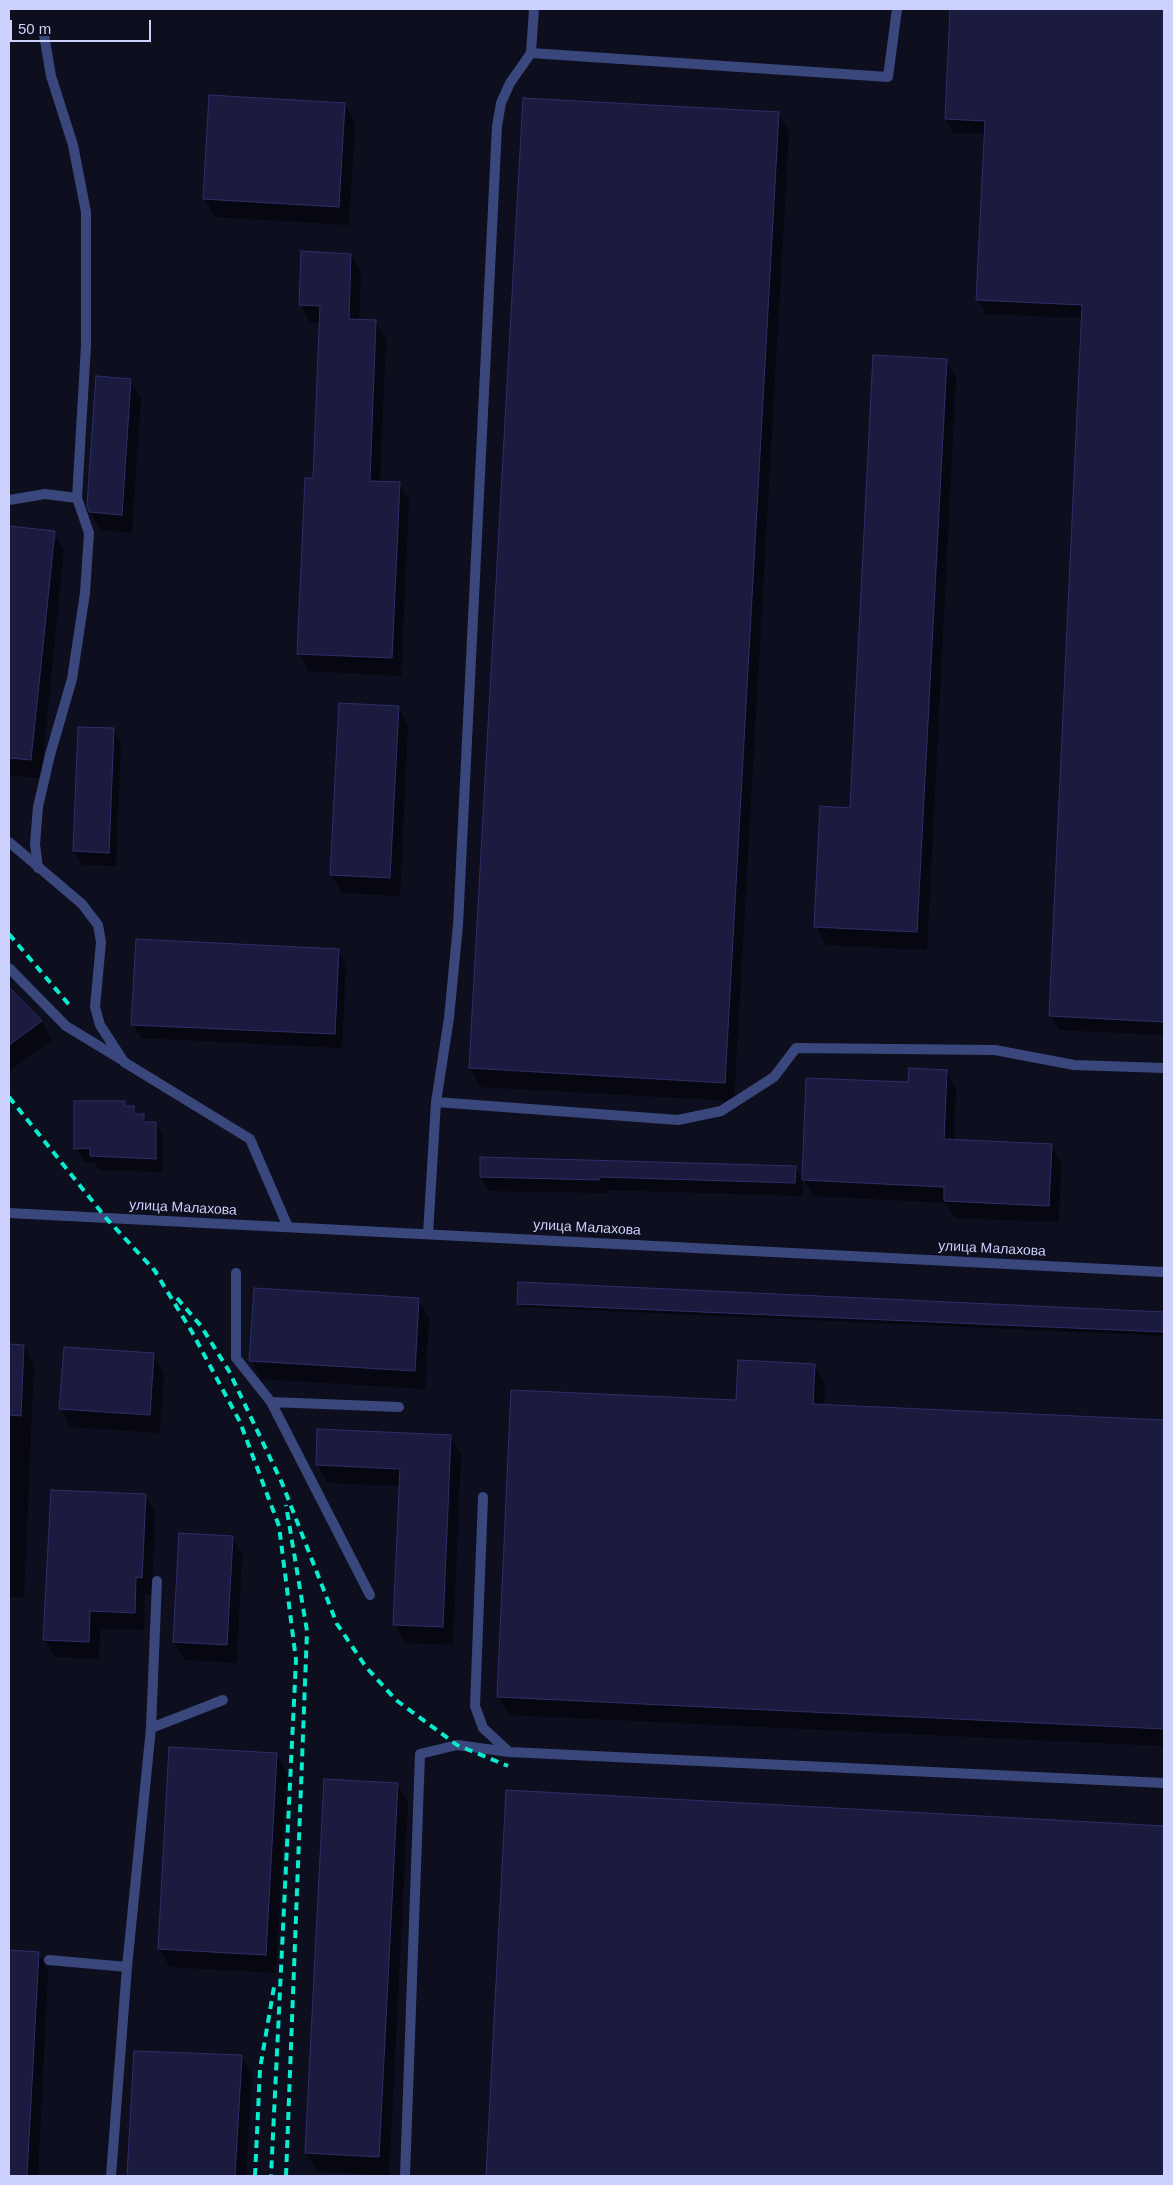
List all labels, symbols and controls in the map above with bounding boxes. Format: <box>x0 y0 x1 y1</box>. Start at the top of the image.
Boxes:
scale bar <box>12 10 154 42</box>
text: 50 m <box>18 20 51 37</box>
street label: улица Малахова <box>129 1197 237 1219</box>
street label: улица Малахова <box>533 1217 641 1239</box>
street label: улица Малахова <box>938 1238 1046 1260</box>

